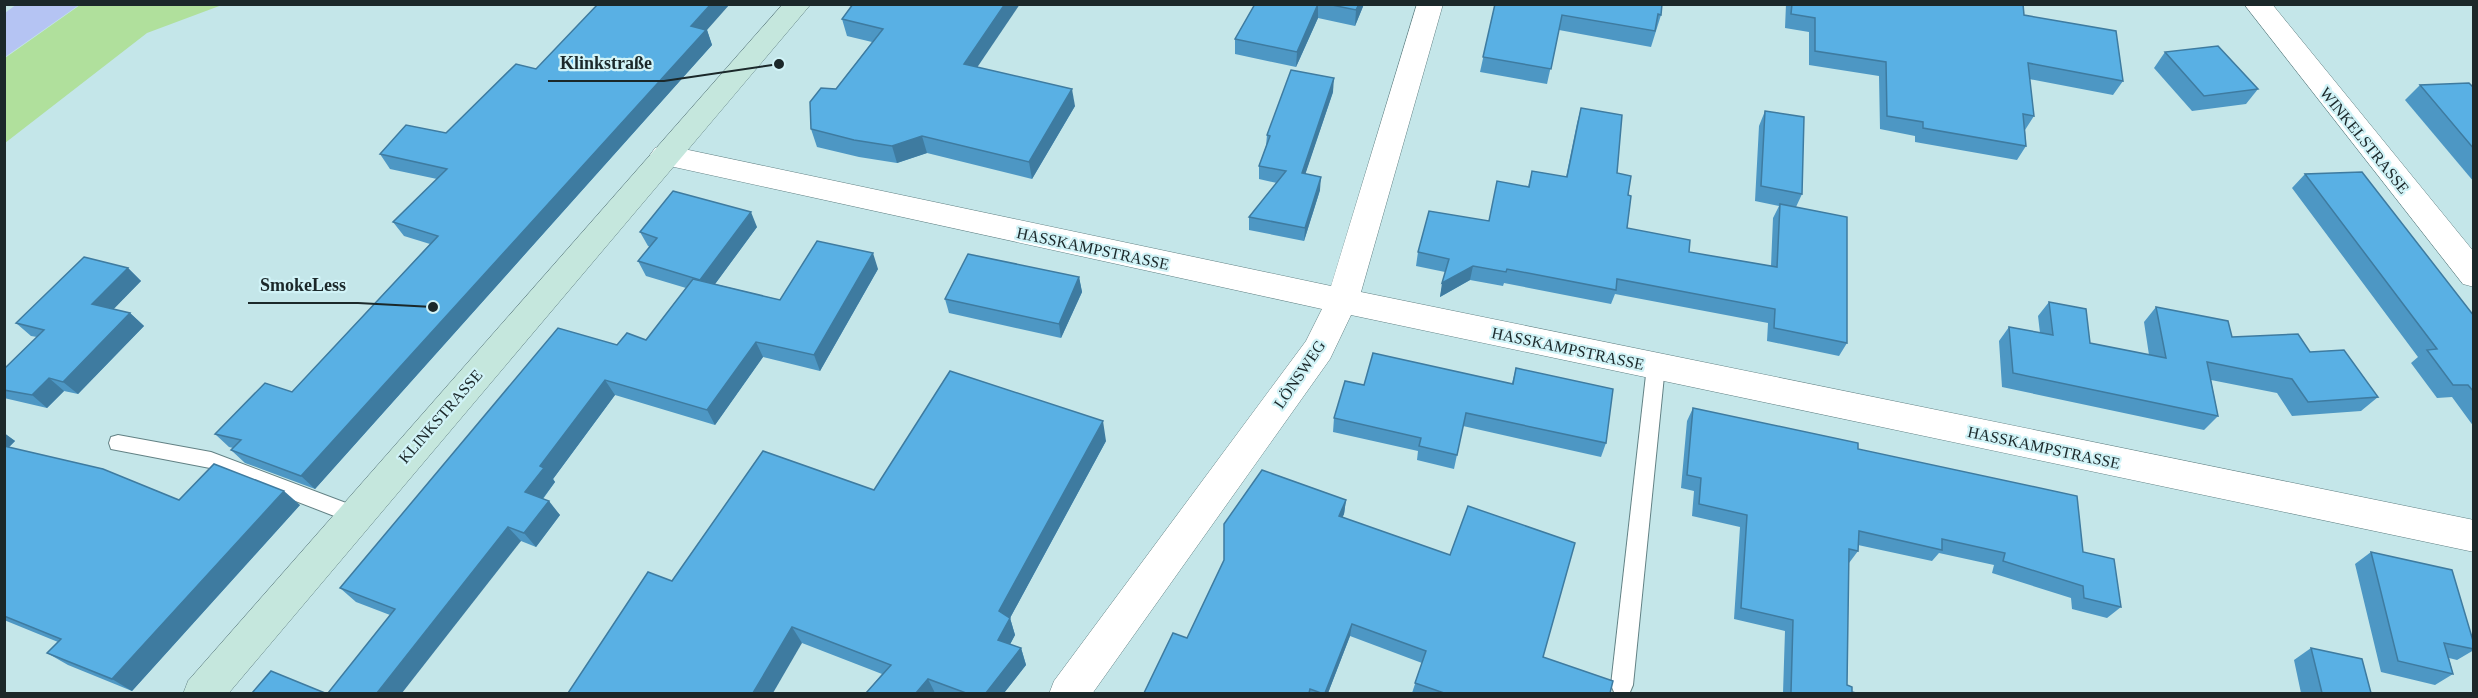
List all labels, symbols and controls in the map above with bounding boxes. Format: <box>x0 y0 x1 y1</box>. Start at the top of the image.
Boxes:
callout: Klinkstraße <box>548 45 664 81</box>
text: Klinkstraße <box>560 53 652 73</box>
street label: WINKELSTRASSE <box>2317 84 2413 197</box>
street label: HASSKAMPSTRASSE <box>1015 224 1171 273</box>
callout: SmokeLess <box>248 267 358 303</box>
text: SmokeLess <box>260 275 346 295</box>
street label: HASSKAMPSTRASSE <box>1490 324 1646 373</box>
street label: LÖNSWEG <box>1270 337 1329 411</box>
street label: KLINKSTRASSE <box>395 366 486 467</box>
street label: HASSKAMPSTRASSE <box>1966 423 2122 472</box>

